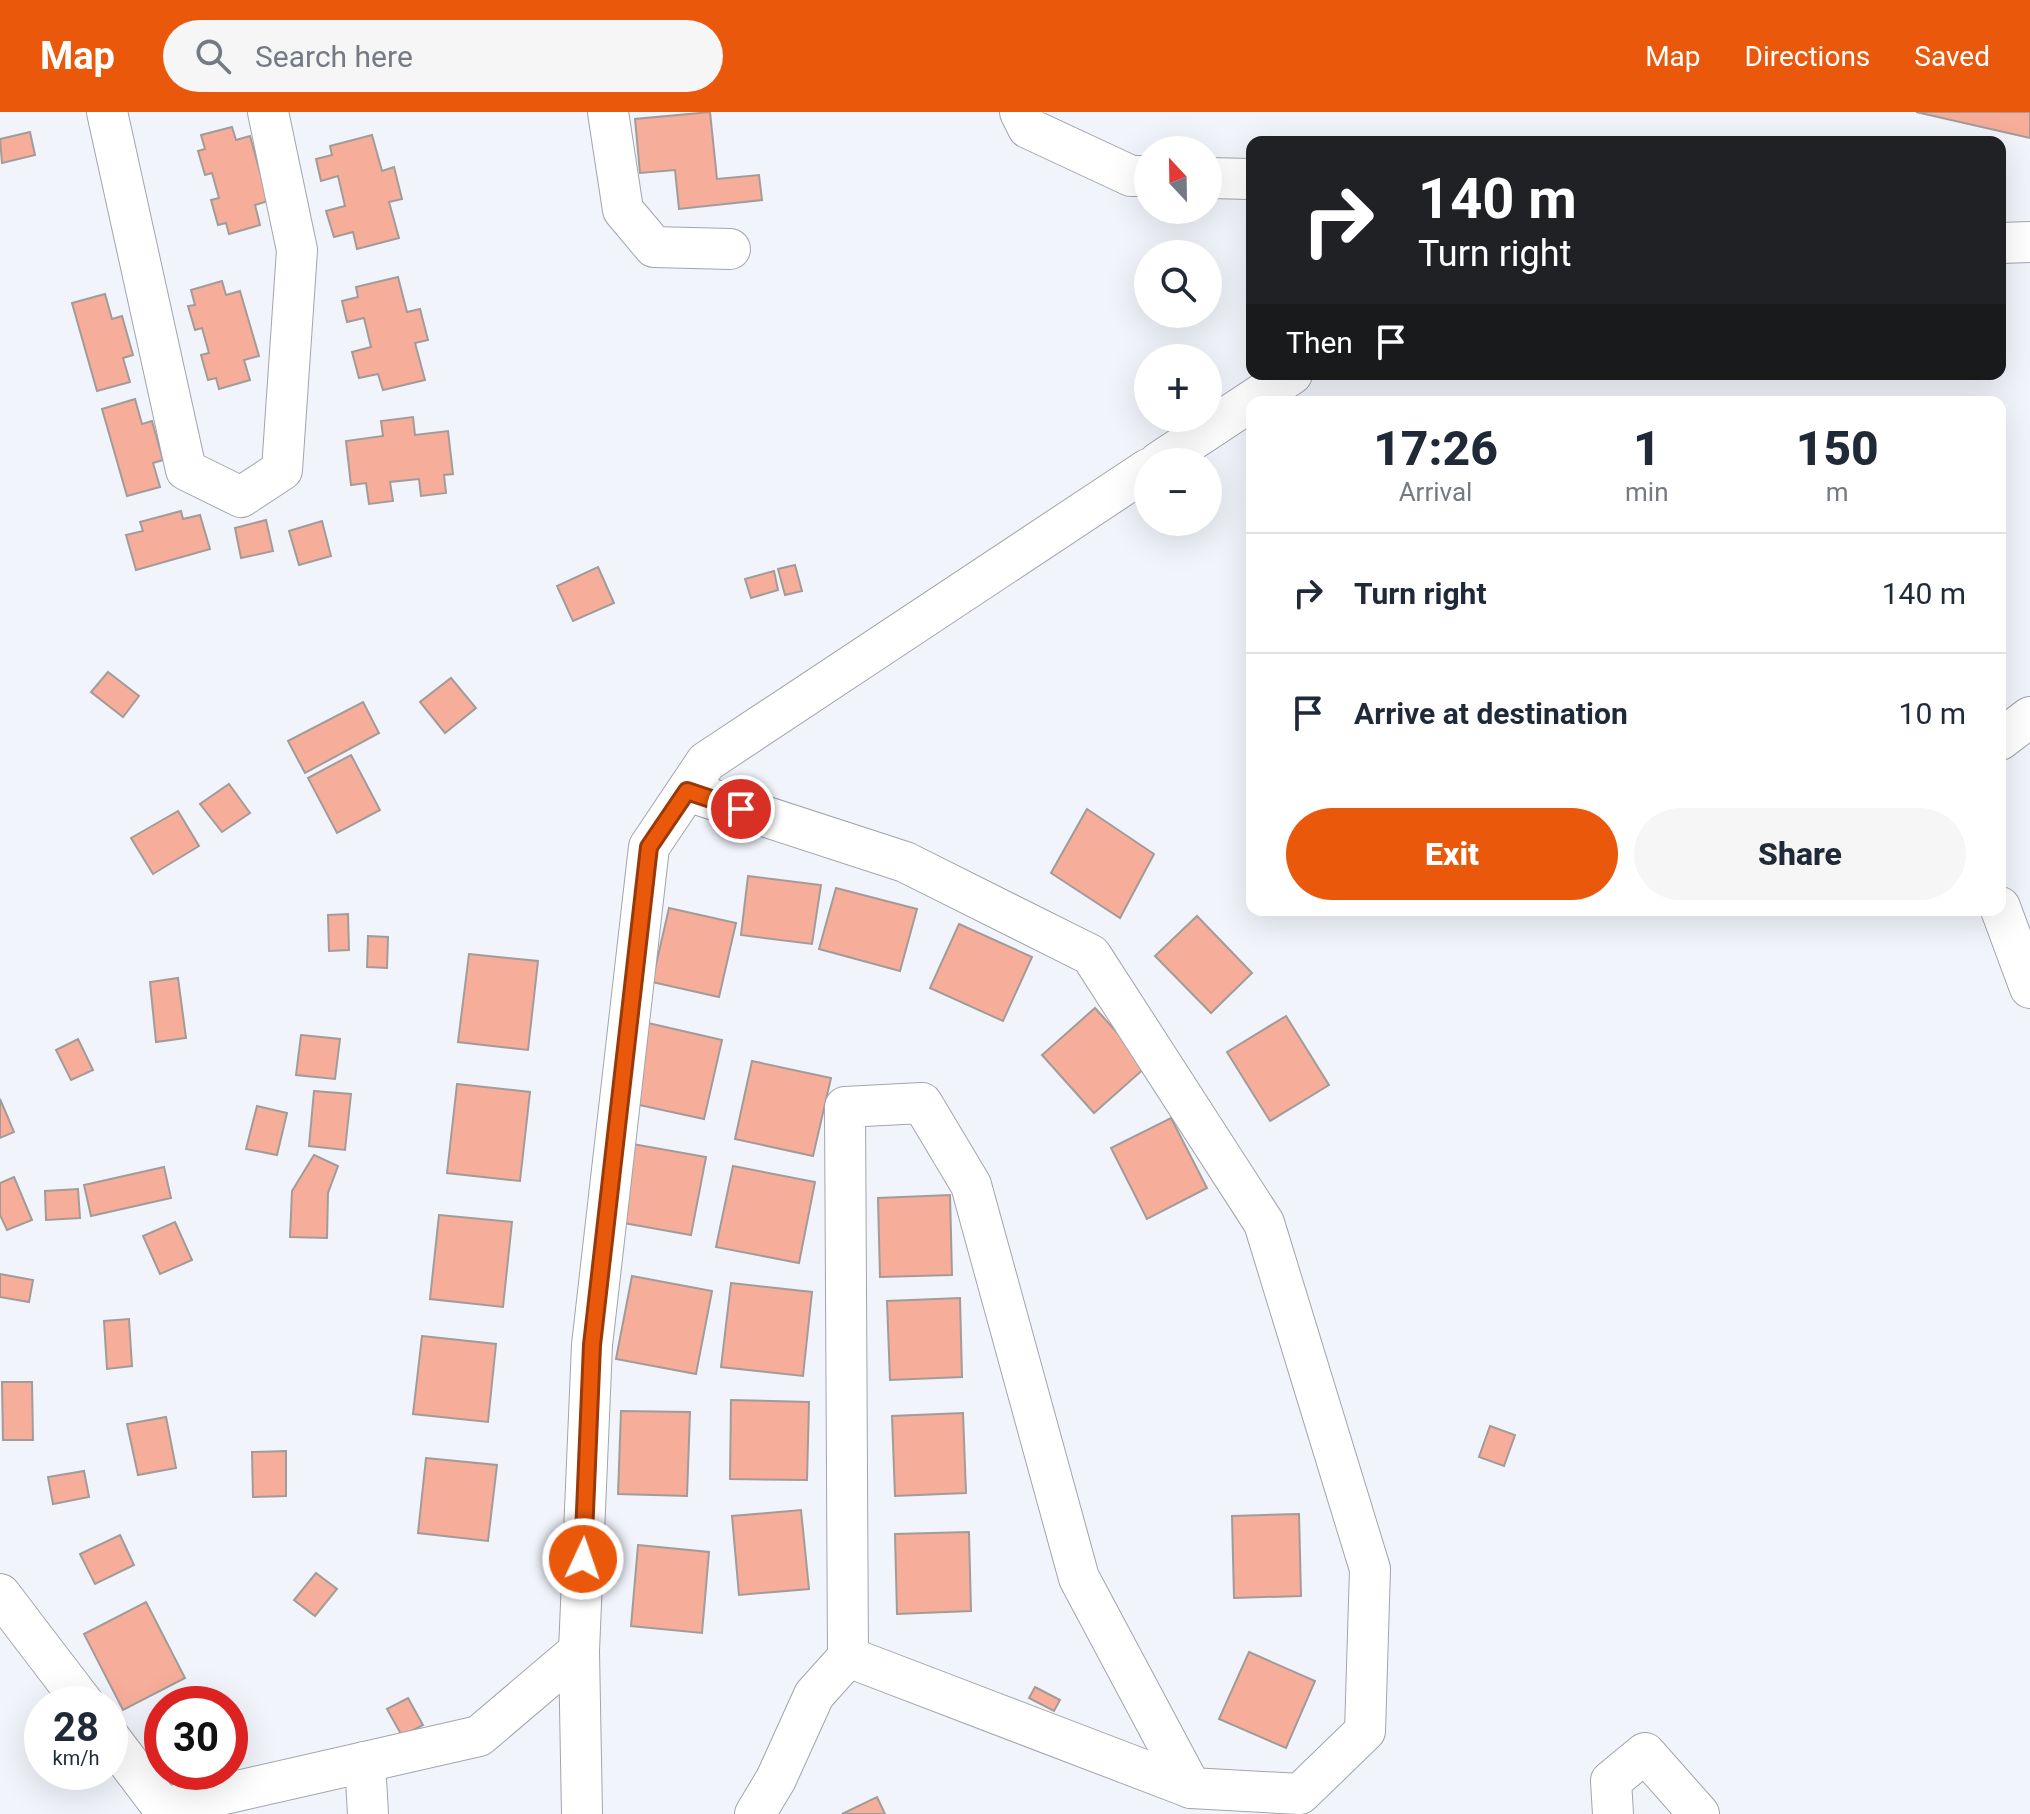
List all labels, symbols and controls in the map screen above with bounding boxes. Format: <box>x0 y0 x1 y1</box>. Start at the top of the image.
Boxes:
search box <box>163 20 723 92</box>
text: Map <box>40 34 115 78</box>
icon: search <box>191 34 235 78</box>
text: Search here <box>255 39 413 74</box>
text: Map <box>1645 40 1701 73</box>
text: Directions <box>1745 40 1870 73</box>
text: Saved <box>1914 40 1990 73</box>
north arrow <box>1134 136 1222 224</box>
map controls <box>1134 136 1222 536</box>
text: 140 m <box>1418 166 1577 232</box>
icon: right <box>1286 168 1390 272</box>
text: Turn right <box>1418 233 1571 275</box>
button: search <box>1134 240 1222 328</box>
icon: arrive <box>1369 320 1413 364</box>
text: Then <box>1286 325 1353 360</box>
button: + <box>1134 344 1222 432</box>
text: 17:26 <box>1373 420 1498 477</box>
text: 1 <box>1633 420 1661 477</box>
text: 150 <box>1796 420 1879 477</box>
button: − <box>1134 448 1222 536</box>
text: Arrival <box>1399 477 1472 507</box>
text: min <box>1625 477 1669 507</box>
text: m <box>1826 477 1849 507</box>
icon: right <box>1286 571 1330 615</box>
text: Turn right <box>1354 576 1487 611</box>
text: 140 m <box>1882 576 1966 611</box>
icon: arrive <box>1286 691 1330 735</box>
text: Arrive at destination <box>1354 696 1628 731</box>
text: 10 m <box>1899 696 1966 731</box>
pin <box>707 775 775 843</box>
icon: arrive <box>719 787 763 831</box>
button: Exit <box>1286 808 1618 900</box>
button: Share <box>1634 808 1966 900</box>
position arrow <box>541 1517 625 1601</box>
speed limit sign: 30 <box>144 1686 248 1790</box>
text: 28 <box>53 1704 99 1751</box>
text: km/h <box>53 1746 99 1770</box>

